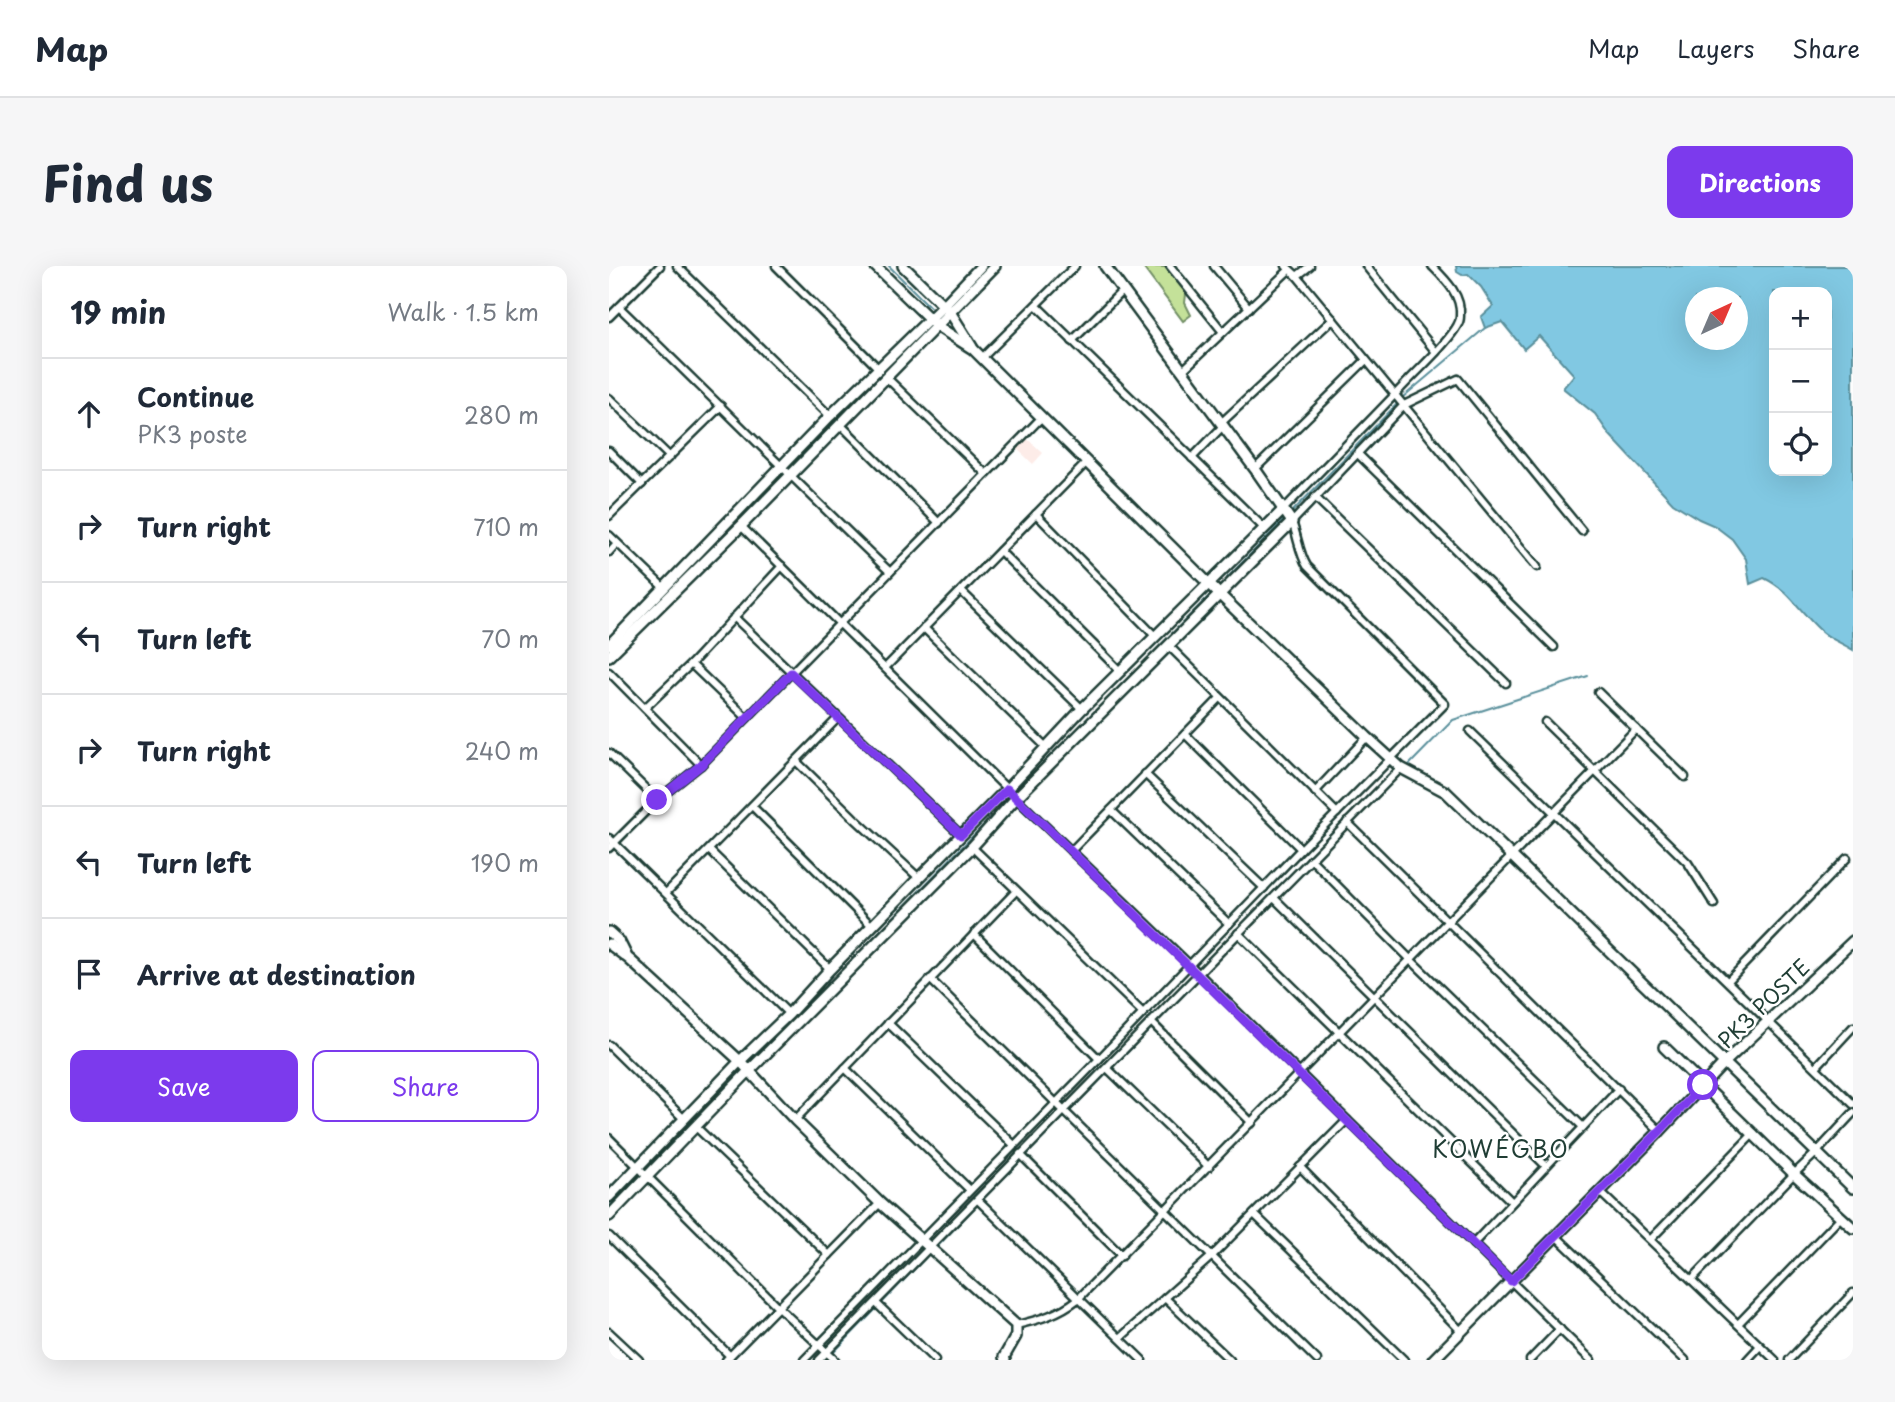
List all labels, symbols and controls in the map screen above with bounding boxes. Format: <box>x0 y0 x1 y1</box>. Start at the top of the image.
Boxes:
text: Map <box>35 23 108 73</box>
text: Map <box>1588 30 1639 66</box>
text: Layers <box>1677 30 1754 66</box>
text: Share <box>1792 30 1860 66</box>
text: Find us <box>42 145 213 219</box>
button: Directions <box>1667 146 1853 218</box>
north arrow <box>1685 287 1748 350</box>
map controls <box>1769 287 1832 476</box>
button: + <box>1769 287 1832 350</box>
text: 19 min <box>70 289 166 334</box>
text: Walk · 1.5 km <box>387 294 539 329</box>
button: − <box>1769 350 1832 413</box>
text: Continue <box>137 377 254 416</box>
icon: ahead <box>70 395 108 433</box>
text: 280 m <box>464 397 539 432</box>
button: locate <box>1769 413 1832 476</box>
text: PK3 poste <box>137 416 247 451</box>
icon: right <box>70 507 108 545</box>
text: Turn right <box>137 507 271 546</box>
text: 710 m <box>473 509 539 544</box>
icon: left <box>70 619 108 657</box>
text: Turn left <box>137 619 252 658</box>
text: 70 m <box>481 621 539 656</box>
icon: right <box>70 731 108 769</box>
text: Turn right <box>137 731 271 770</box>
text: 240 m <box>465 733 539 768</box>
route end <box>641 784 672 815</box>
icon: left <box>70 843 108 881</box>
text: Turn left <box>137 843 252 882</box>
text: 190 m <box>471 845 539 880</box>
street label: PK3 POSTE <box>1710 951 1816 1055</box>
icon: arrive <box>70 955 108 993</box>
text: Arrive at destination <box>137 955 416 994</box>
button: Save <box>70 1050 298 1122</box>
button: Share <box>312 1050 539 1122</box>
route start <box>1687 1069 1718 1100</box>
district label: KOWÉGBO <box>1432 1131 1570 1166</box>

